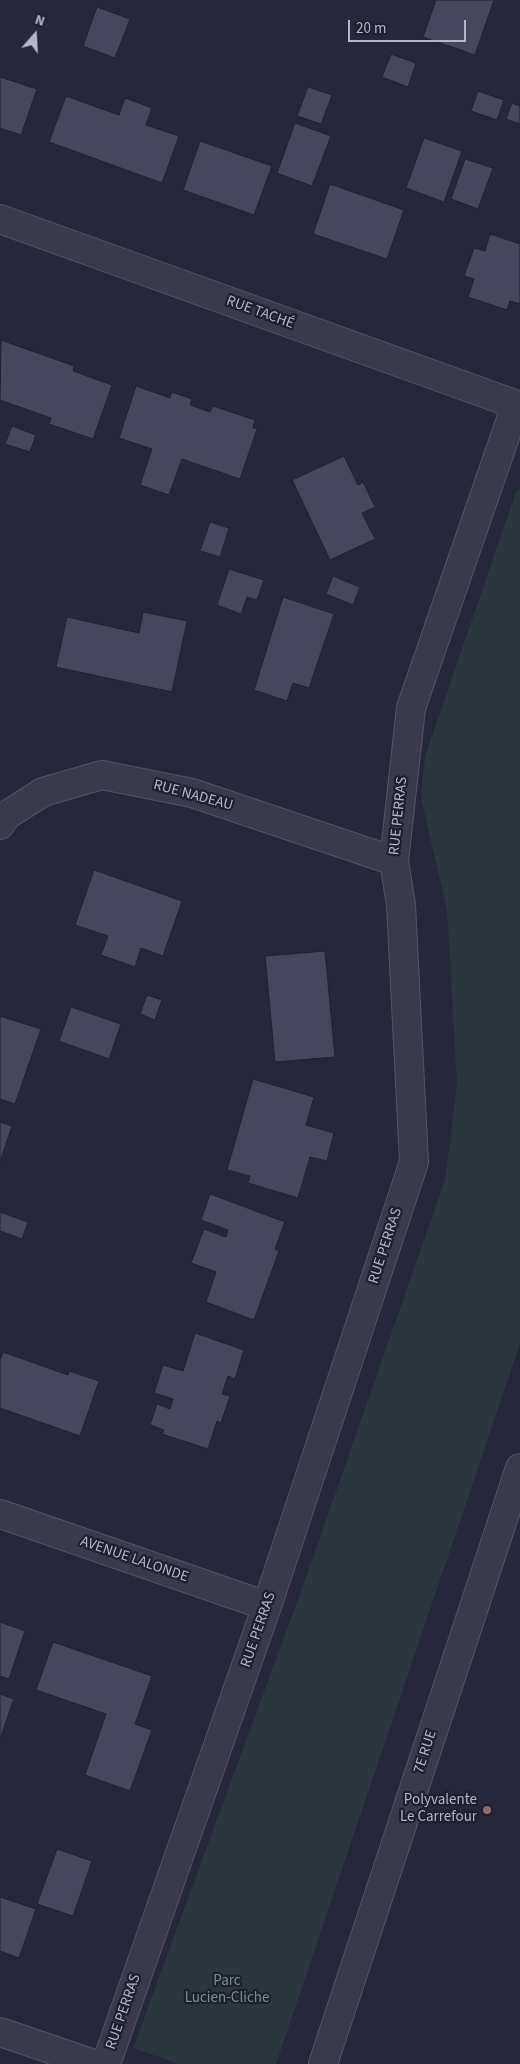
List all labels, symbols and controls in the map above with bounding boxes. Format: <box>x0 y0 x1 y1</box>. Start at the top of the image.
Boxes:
north arrow <box>10 10 60 60</box>
text: N <box>32 10 48 32</box>
scale bar <box>350 10 468 42</box>
text: 20 m <box>356 18 386 39</box>
street label: RUE TACHÉ <box>224 292 296 334</box>
street label: RUE PERRAS <box>386 776 412 856</box>
street label: RUE NADEAU <box>151 777 235 815</box>
street label: RUE PERRAS <box>365 1206 407 1286</box>
street label: AVENUE LALONDE <box>78 1533 190 1587</box>
street label: RUE PERRAS <box>238 1590 280 1670</box>
street label: 7E RUE <box>411 1728 441 1776</box>
place label: Polyvalente Le Carrefour <box>400 1792 477 1827</box>
marker: Polyvalente Le Carrefour <box>481 1804 493 1816</box>
street label: RUE PERRAS <box>103 1972 145 2052</box>
park label: Parc Lucien-Cliche <box>185 1973 269 2008</box>

